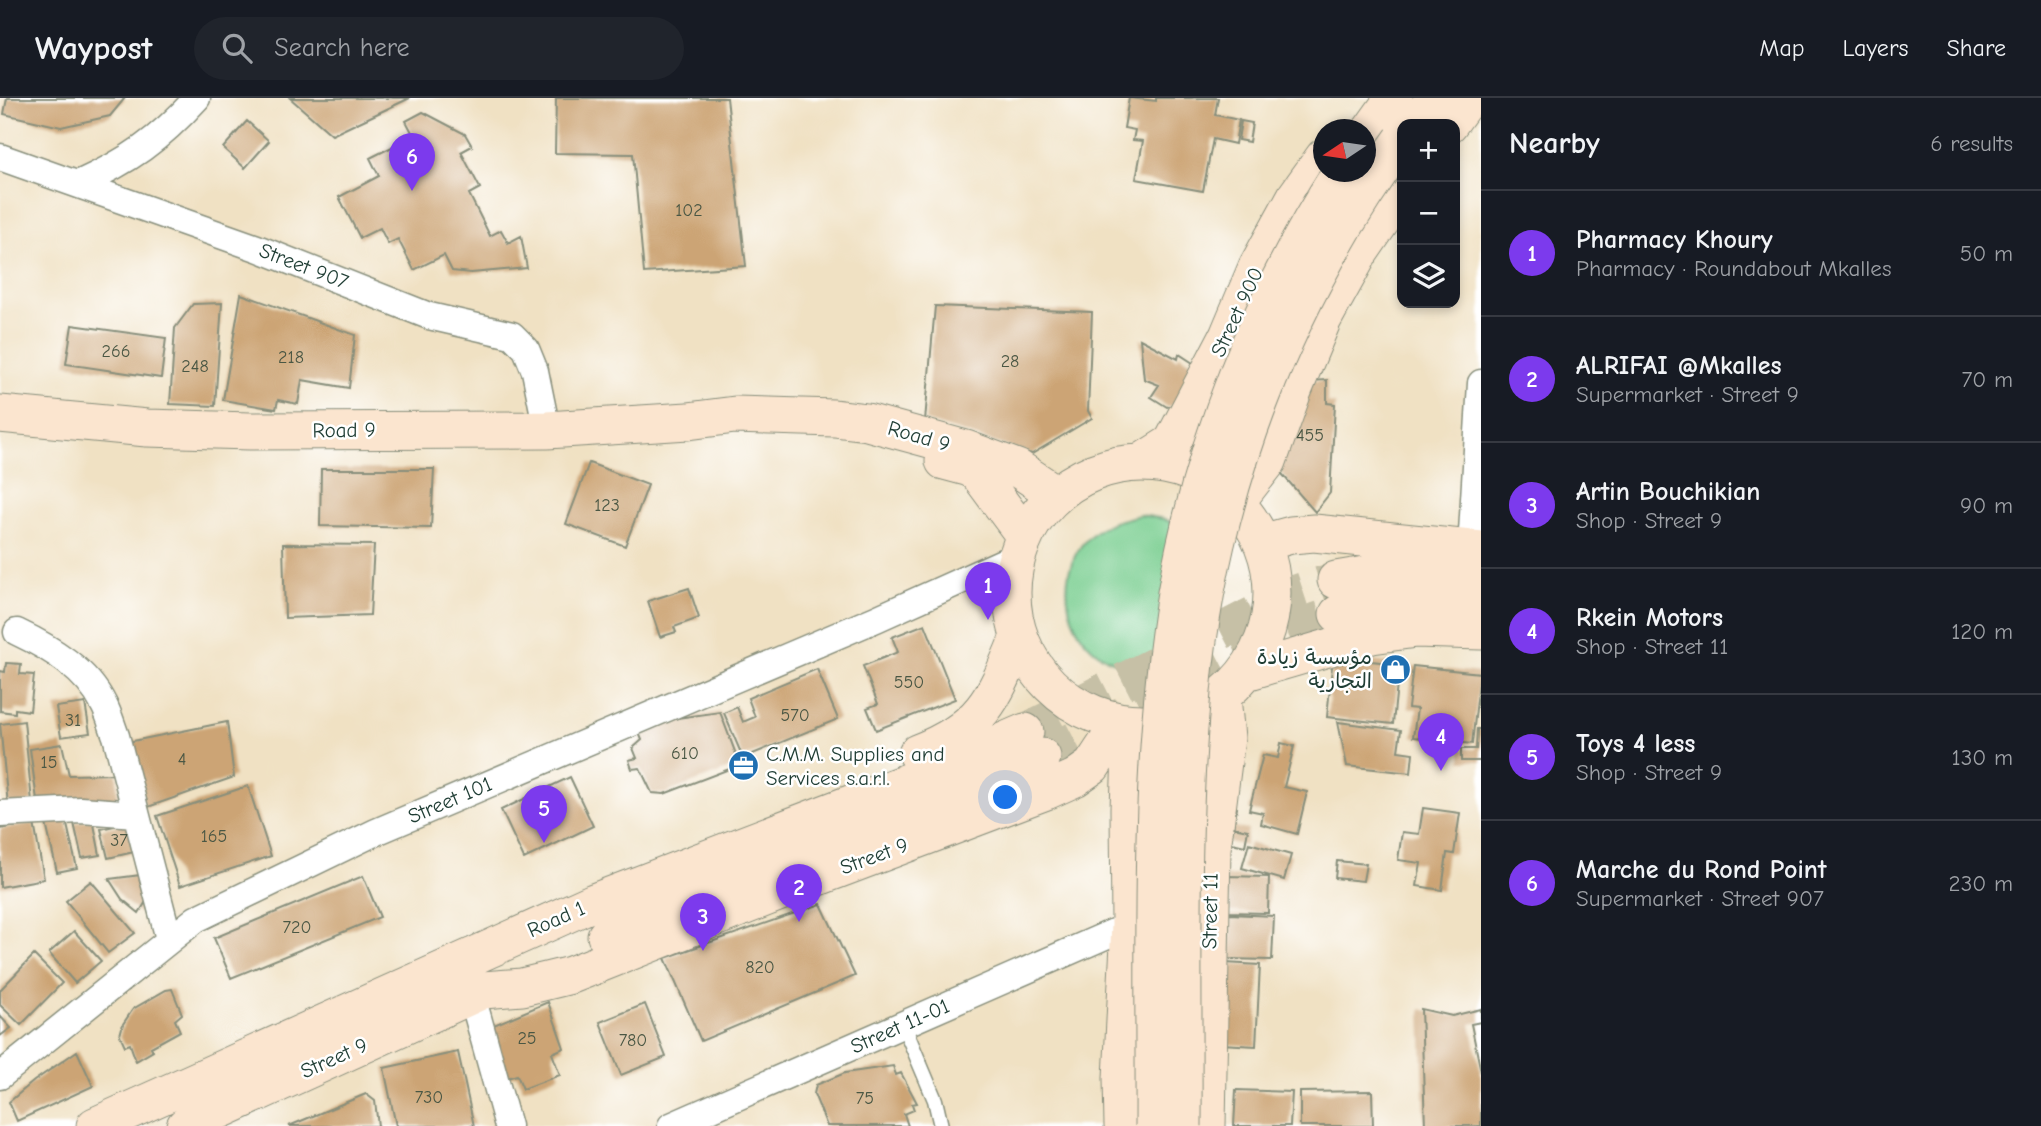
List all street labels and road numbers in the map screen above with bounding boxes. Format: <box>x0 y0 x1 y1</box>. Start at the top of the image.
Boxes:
street label: Street 907 <box>256 238 352 294</box>
street label: Street 900 <box>1206 263 1268 361</box>
street label: Road 9 <box>885 416 953 456</box>
street label: Road 9 <box>312 417 376 443</box>
street label: Street 101 <box>404 772 496 828</box>
street label: Street 9 <box>837 833 911 879</box>
street label: Street 11 <box>1197 873 1223 949</box>
street label: Road 1 <box>523 896 589 942</box>
street label: Street 11-01 <box>847 994 953 1058</box>
street label: Street 9 <box>297 1033 371 1083</box>

